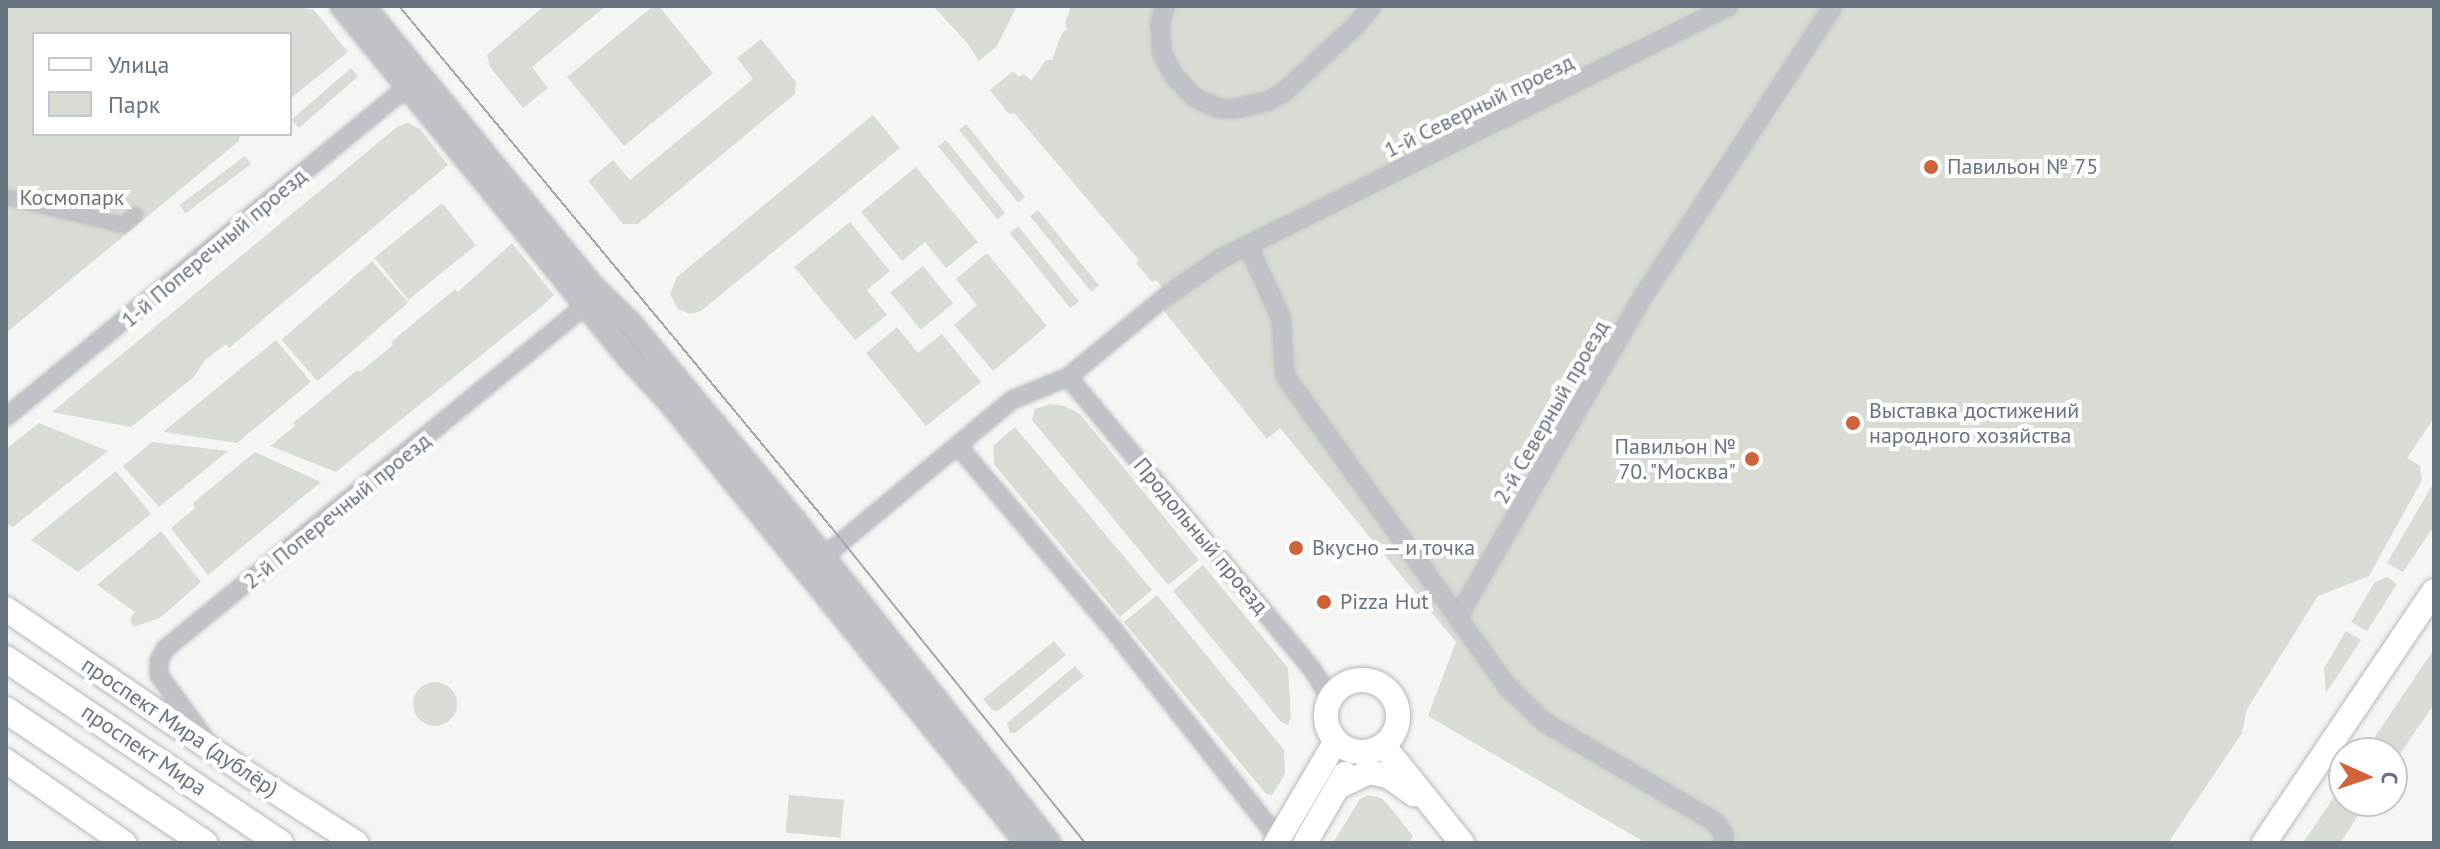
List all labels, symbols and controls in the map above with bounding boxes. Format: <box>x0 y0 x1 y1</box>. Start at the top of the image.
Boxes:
legend <box>32 32 292 136</box>
text: Улица <box>108 49 169 80</box>
street label: 1-й Северный проезд <box>1380 49 1578 163</box>
text: Парк <box>108 89 160 120</box>
place label: Павильон № 75 <box>1947 154 2098 180</box>
marker: Павильон № 75 <box>1922 158 1940 176</box>
street label: 1-й Поперечный проезд <box>116 163 312 333</box>
park label: Космопарк <box>20 185 124 211</box>
street label: 2-й Северный проезд <box>1488 316 1614 508</box>
place label: Выставка достижений народного хозяйства <box>1869 397 2079 448</box>
marker: Выставка достижений народного хозяйства <box>1844 414 1862 432</box>
street label: 2-й Поперечный проезд <box>238 427 436 595</box>
place label: Павильон № 70. "Москва" <box>1615 433 1736 484</box>
marker: Павильон № 70. "Москва" <box>1743 450 1761 468</box>
street label: Продольный проезд <box>1128 453 1274 619</box>
place label: Вкусно — и точка <box>1312 535 1479 561</box>
marker: Вкусно — и точка <box>1287 539 1305 557</box>
place label: Pizza Hut <box>1340 589 1429 615</box>
marker: Pizza Hut <box>1315 593 1333 611</box>
street label: проспект Мира (дублёр) <box>77 651 283 803</box>
street label: проспект Мира <box>76 698 212 802</box>
north arrow <box>2328 737 2408 817</box>
text: С <box>2376 771 2404 785</box>

